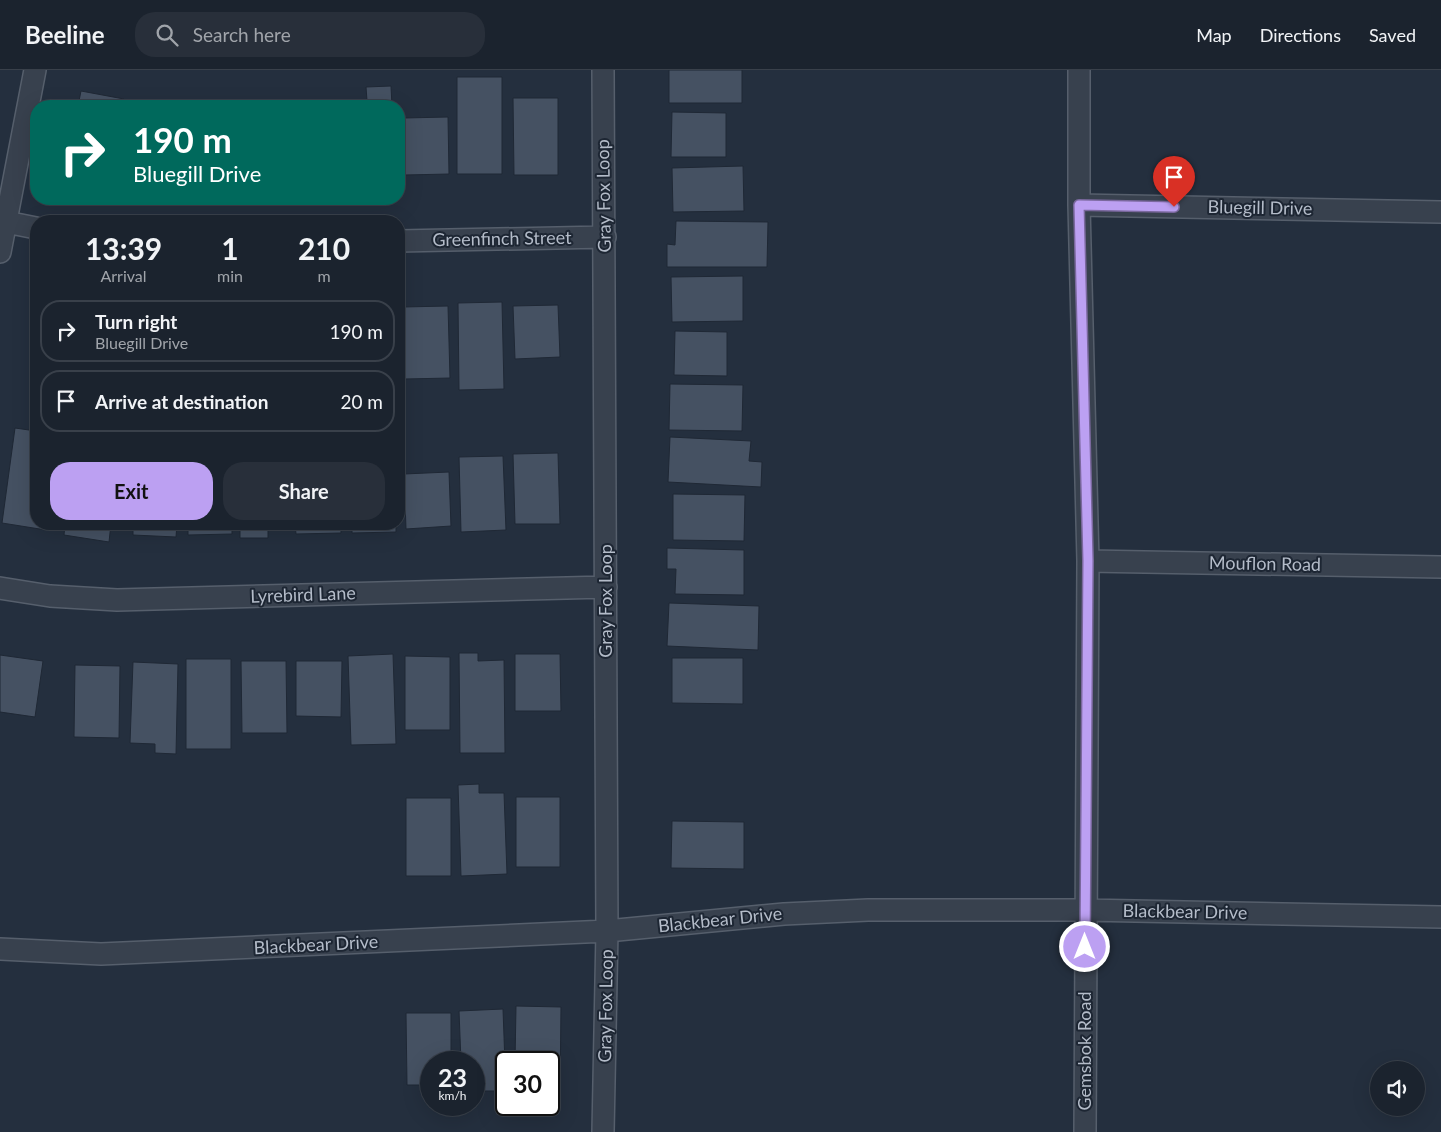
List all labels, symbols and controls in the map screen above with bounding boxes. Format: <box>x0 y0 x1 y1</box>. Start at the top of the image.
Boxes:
search box <box>135 12 485 57</box>
text: Beeline <box>25 20 105 49</box>
icon: search <box>153 21 181 49</box>
text: Search here <box>193 23 291 46</box>
text: Map <box>1196 24 1232 46</box>
text: Directions <box>1260 24 1341 46</box>
text: Saved <box>1369 24 1416 46</box>
text: 190 m <box>133 118 232 160</box>
icon: right <box>50 120 115 185</box>
street label: Gray Fox Loop <box>591 139 615 253</box>
pin <box>1153 156 1195 207</box>
text: Bluegill Drive <box>133 160 261 187</box>
icon: arrive <box>1160 163 1188 191</box>
street label: Bluegill Drive <box>1207 195 1313 219</box>
street label: Greenfinch Street <box>432 226 572 250</box>
text: 13:39 <box>85 230 162 266</box>
text: 1 <box>221 230 239 266</box>
text: 210 <box>298 230 350 266</box>
text: Arrival <box>100 266 147 285</box>
text: min <box>217 266 243 285</box>
text: m <box>317 266 331 285</box>
text: Turn right <box>95 310 177 333</box>
icon: right <box>52 317 80 345</box>
text: 190 m <box>329 320 383 343</box>
text: Bluegill Drive <box>95 333 188 352</box>
icon: arrive <box>52 387 80 415</box>
text: Arrive at destination <box>95 390 268 413</box>
text: 20 m <box>340 390 383 413</box>
button: Exit <box>50 462 213 520</box>
button: Share <box>223 462 385 520</box>
street label: Gray Fox Loop <box>594 544 616 658</box>
street label: Mouflon Road <box>1209 551 1321 575</box>
street label: Lyrebird Lane <box>250 581 356 607</box>
street label: Blackbear Drive <box>1123 899 1248 923</box>
street label: Blackbear Drive <box>657 902 783 936</box>
position arrow <box>1058 920 1110 972</box>
street label: Blackbear Drive <box>253 930 379 958</box>
street label: Gray Fox Loop <box>593 949 617 1063</box>
street label: Gemsbok Road <box>1073 991 1095 1111</box>
speed limit sign: 30 <box>495 1051 560 1116</box>
map controls <box>1370 1061 1425 1116</box>
button: sound <box>1370 1061 1425 1116</box>
text: 23 <box>438 1062 467 1092</box>
text: km/h <box>438 1088 467 1103</box>

